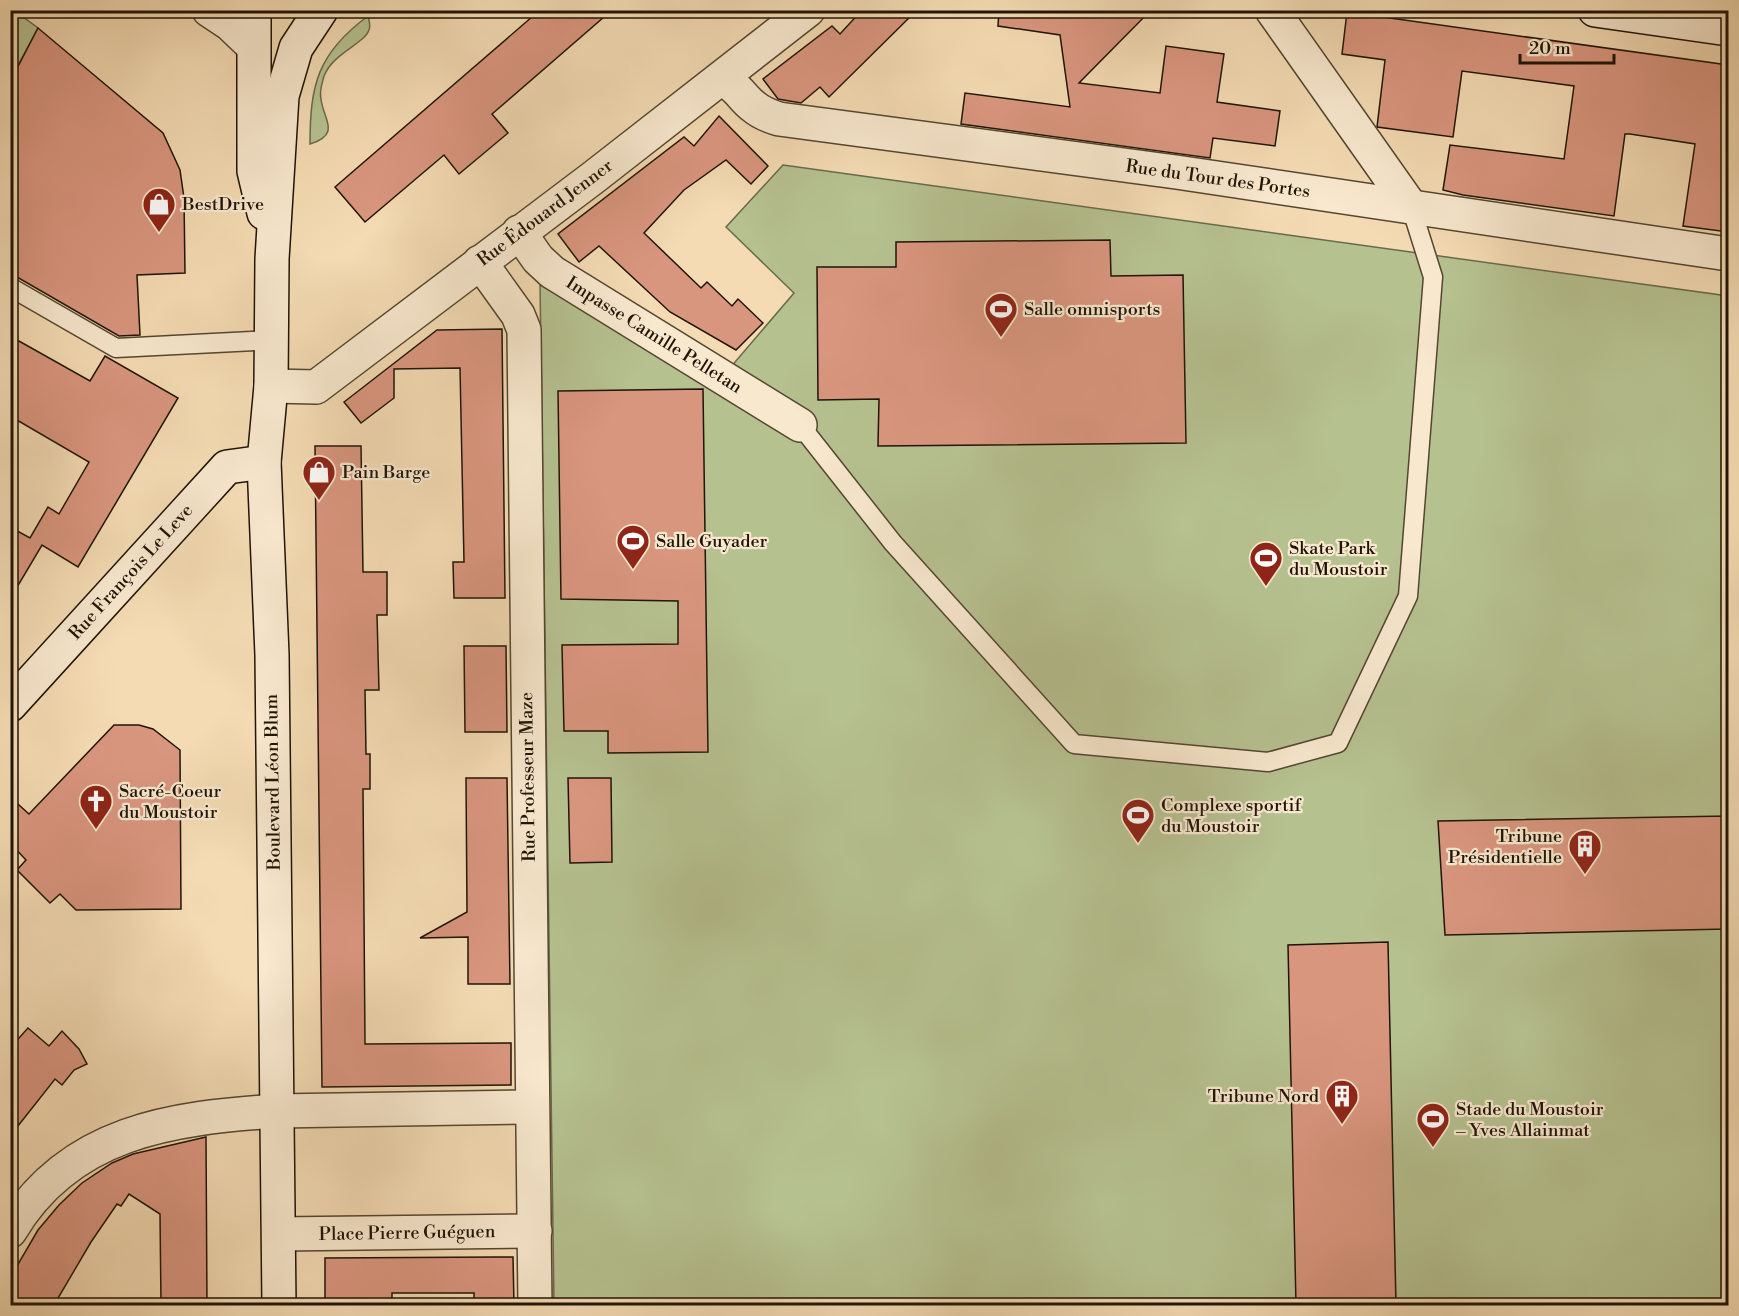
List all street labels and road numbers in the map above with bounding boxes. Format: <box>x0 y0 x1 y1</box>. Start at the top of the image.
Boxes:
street label: Rue Édouard Jenner <box>472 154 618 272</box>
street label: Rue du Tour des Portes <box>1124 155 1312 203</box>
street label: Impasse Camille Pelletan <box>562 271 747 399</box>
street label: Rue François Le Leve <box>64 499 198 645</box>
street label: Rue Professeur Maze <box>515 692 541 862</box>
street label: Boulevard Léon Blum <box>260 693 286 871</box>
street label: Place Pierre Guéguen <box>319 1220 496 1246</box>

